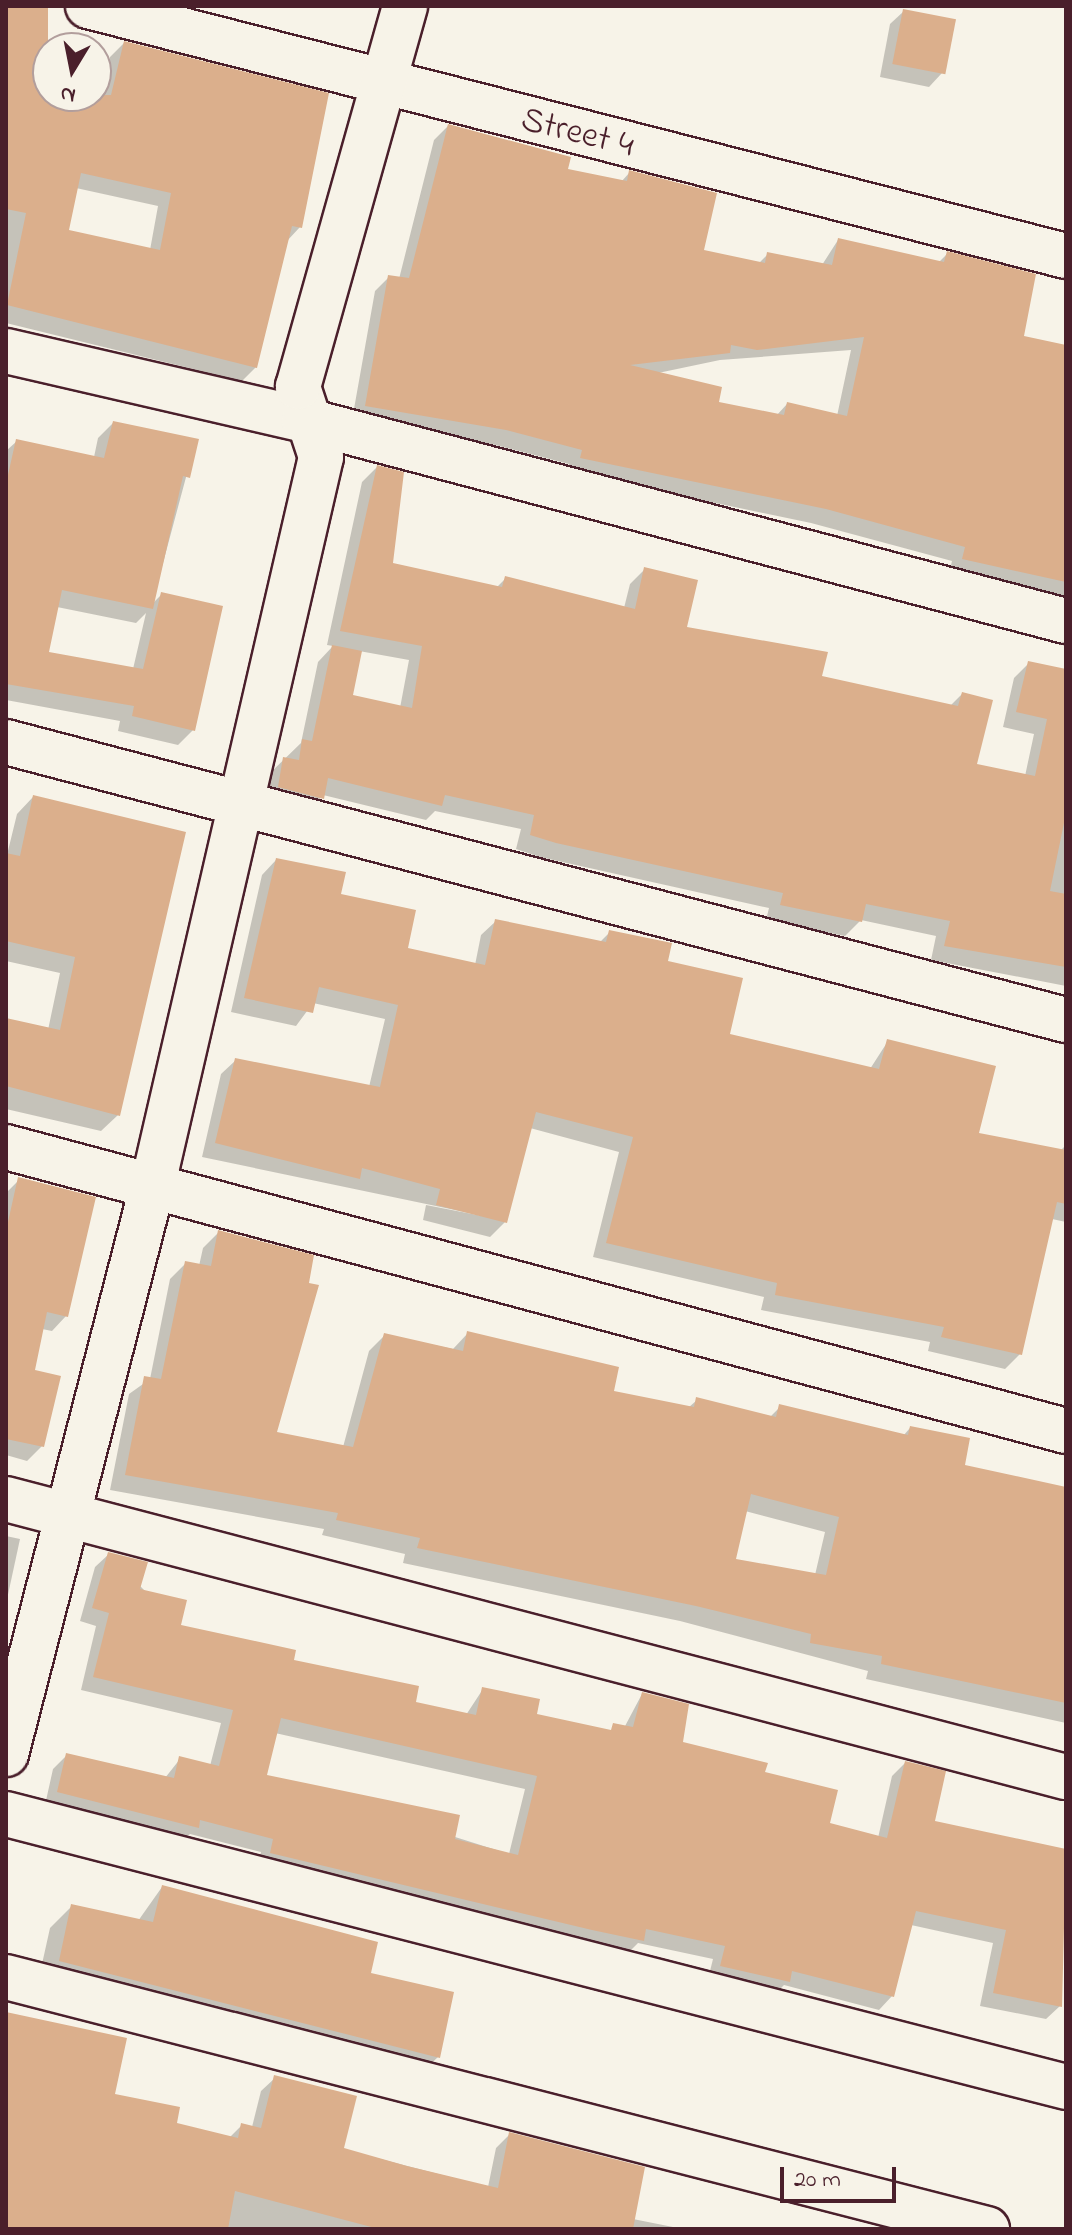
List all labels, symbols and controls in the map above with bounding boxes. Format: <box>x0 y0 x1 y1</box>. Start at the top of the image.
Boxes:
north arrow <box>32 32 112 112</box>
text: N <box>58 77 78 111</box>
street label: Street 4 <box>516 99 638 169</box>
scale bar <box>784 2151 900 2201</box>
text: 20 m <box>794 2163 841 2198</box>

